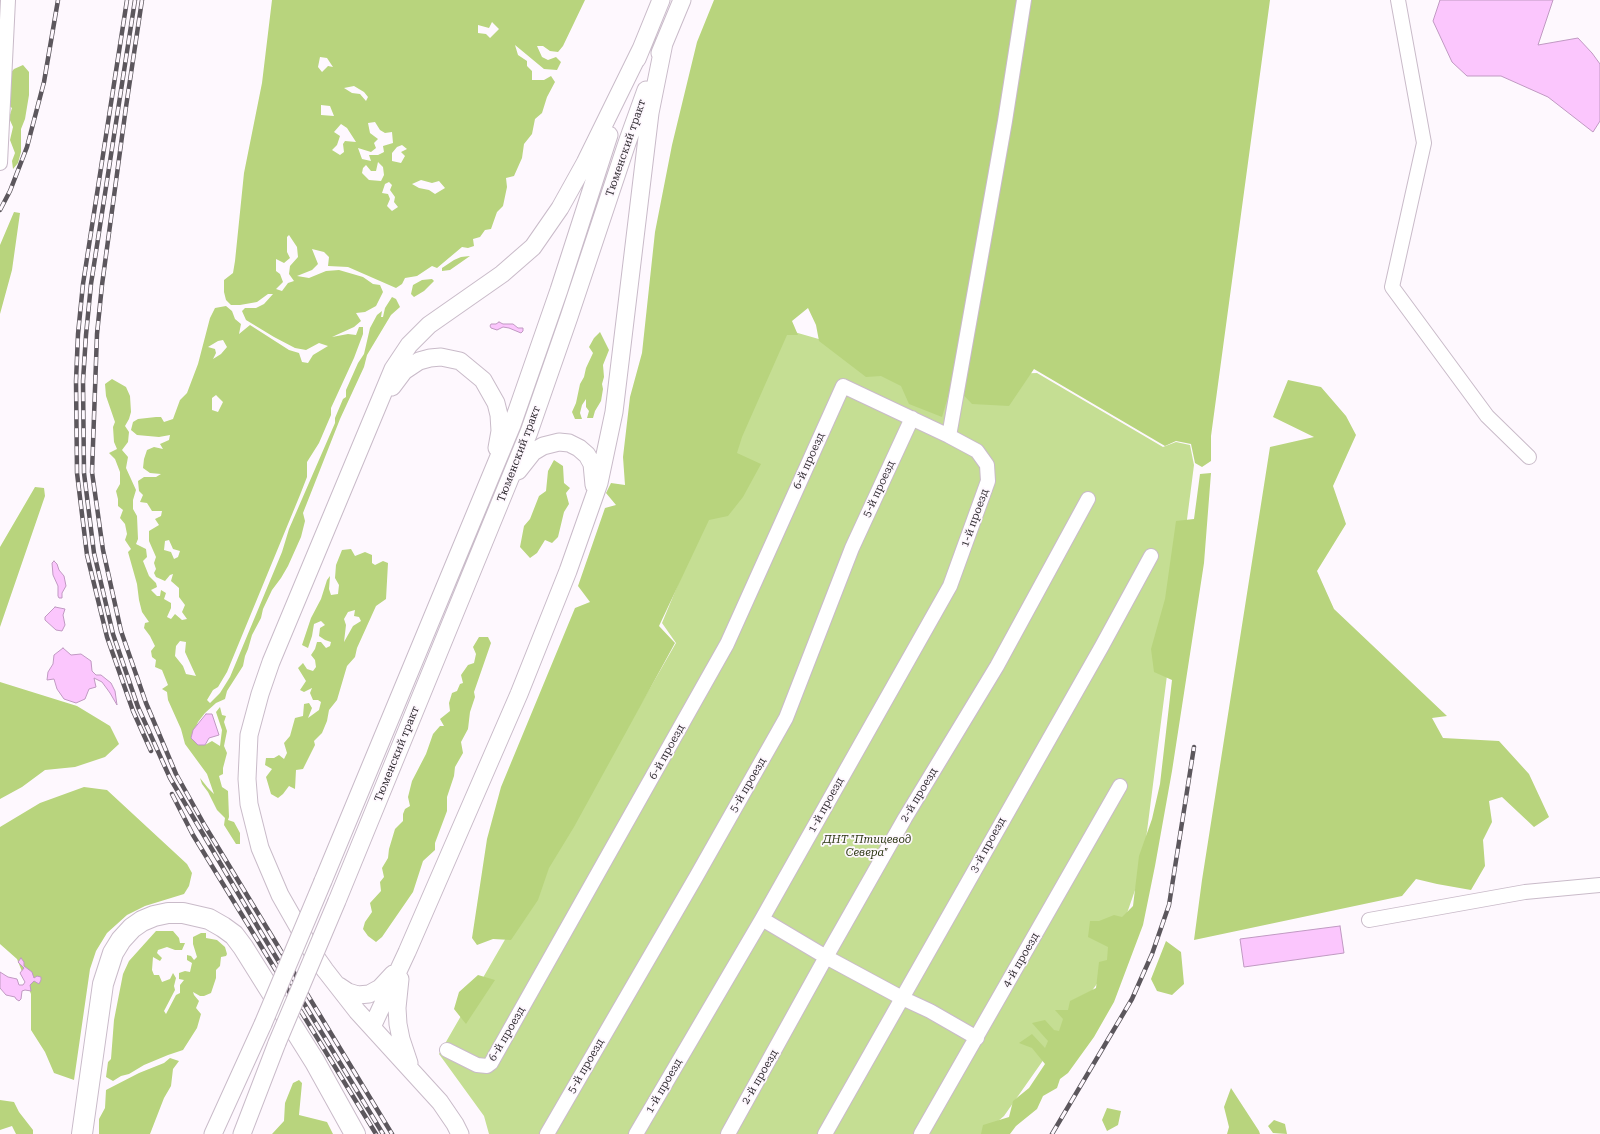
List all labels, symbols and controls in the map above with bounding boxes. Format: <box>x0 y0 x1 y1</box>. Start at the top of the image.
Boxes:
street label: Тюменский тракт <box>603 98 649 198</box>
street label: Тюменский тракт <box>495 404 543 504</box>
street label: 6-й проезд <box>791 431 827 491</box>
street label: 5-й проезд <box>860 459 898 519</box>
street label: 1-й проезд <box>958 487 992 549</box>
street label: Тюменский тракт <box>372 704 422 804</box>
street label: 6-й проезд <box>646 722 688 782</box>
street label: 5-й проезд <box>727 755 769 815</box>
street label: 2-й проезд <box>898 766 940 824</box>
street label: 1-й проезд <box>805 775 847 835</box>
street label: 3-й проезд <box>967 815 1009 875</box>
park label: ДНТ "Птицевод Севера" <box>823 833 911 859</box>
street label: 4-й проезд <box>1000 930 1042 990</box>
street label: 6-й проезд <box>486 1004 528 1064</box>
street label: 5-й проезд <box>565 1036 607 1096</box>
street label: 2-й проезд <box>739 1047 781 1107</box>
street label: 1-й проезд <box>643 1056 685 1116</box>

